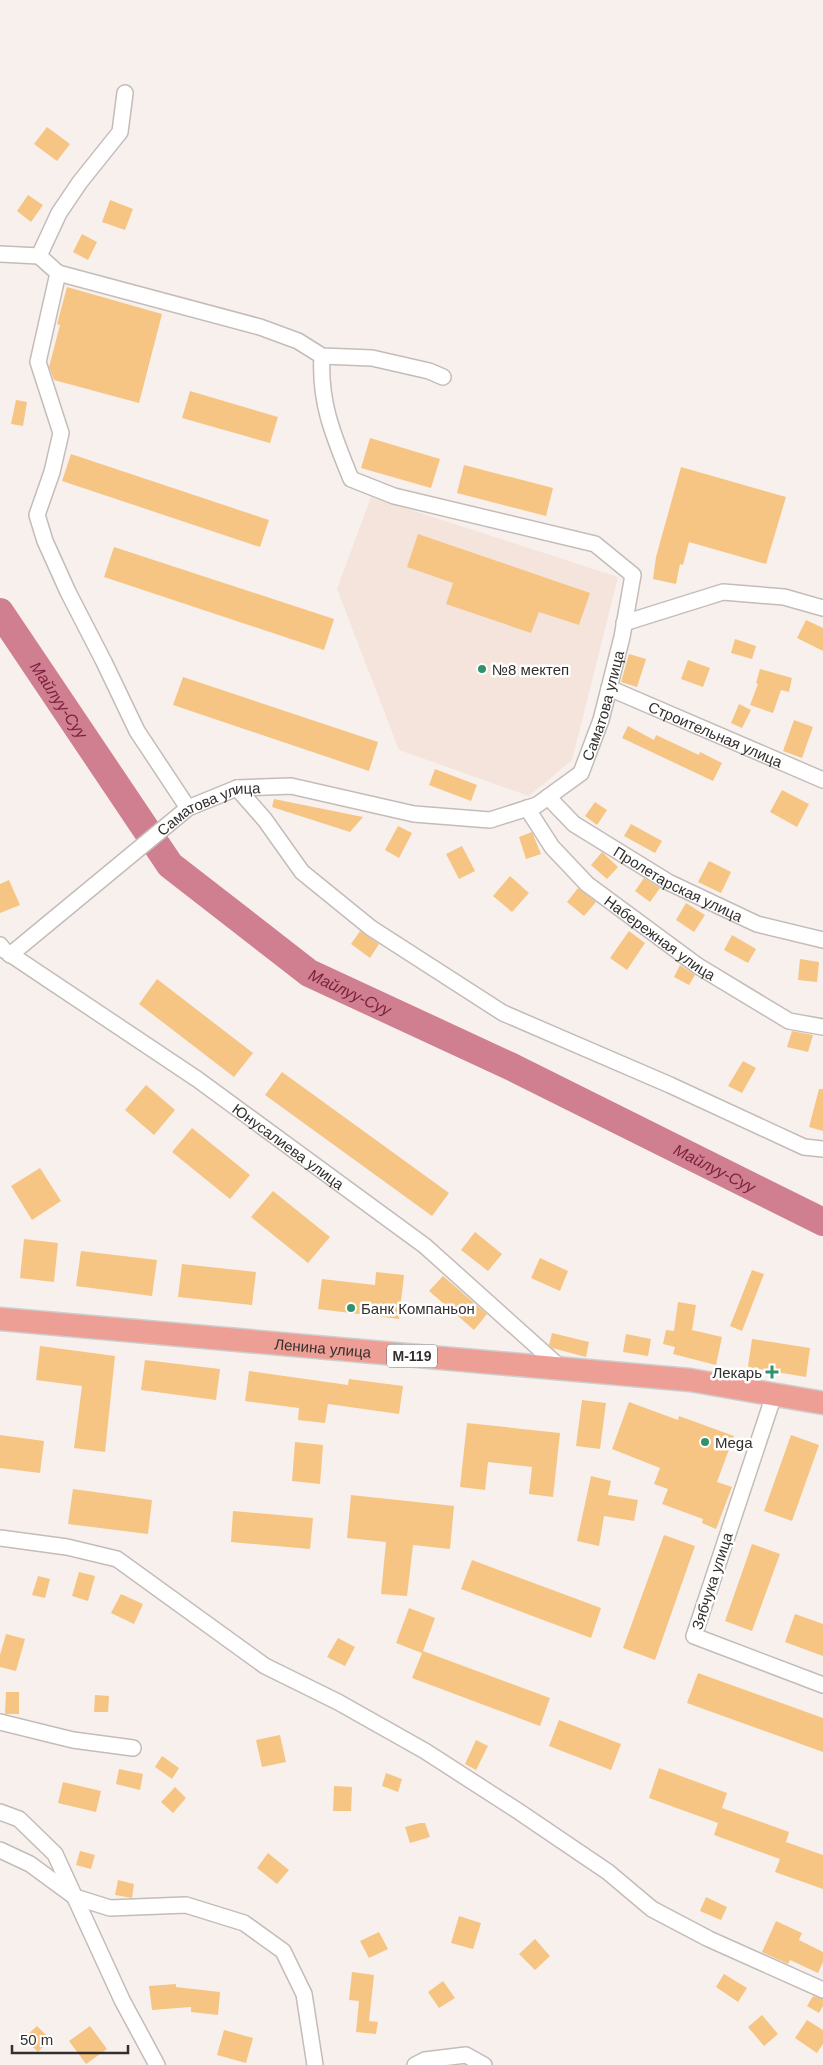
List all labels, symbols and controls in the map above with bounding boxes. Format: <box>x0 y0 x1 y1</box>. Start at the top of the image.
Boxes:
street label: Саматова улица <box>578 648 627 763</box>
water label: Майлуу-Суу <box>27 658 92 742</box>
place label: №8 мектеп <box>492 661 569 678</box>
marker: №8 мектеп <box>476 663 488 675</box>
street label: Строительная улица <box>646 698 786 770</box>
street label: Саматова улица <box>153 779 261 839</box>
street label: Пролетарская улица <box>611 842 746 925</box>
street label: Набережная улица <box>602 892 719 984</box>
water label: Майлуу-Суу <box>306 966 395 1019</box>
street label: Юнусалиева улица <box>230 1100 348 1193</box>
water label: Майлуу-Суу <box>671 1141 759 1196</box>
place label: Банк Компаньон <box>361 1300 475 1317</box>
marker: Банк Компаньон <box>345 1302 357 1314</box>
street label: Ленина улица <box>274 1335 372 1360</box>
road number: М-119 <box>387 1344 437 1368</box>
place label: Лекарь <box>712 1364 762 1381</box>
marker: Лекарь <box>766 1366 778 1378</box>
place label: Mega <box>715 1434 753 1451</box>
marker: Mega <box>699 1436 711 1448</box>
street label: Зябчука улица <box>688 1530 736 1632</box>
scale bar <box>12 2022 129 2054</box>
text: 50 m <box>20 2031 53 2048</box>

